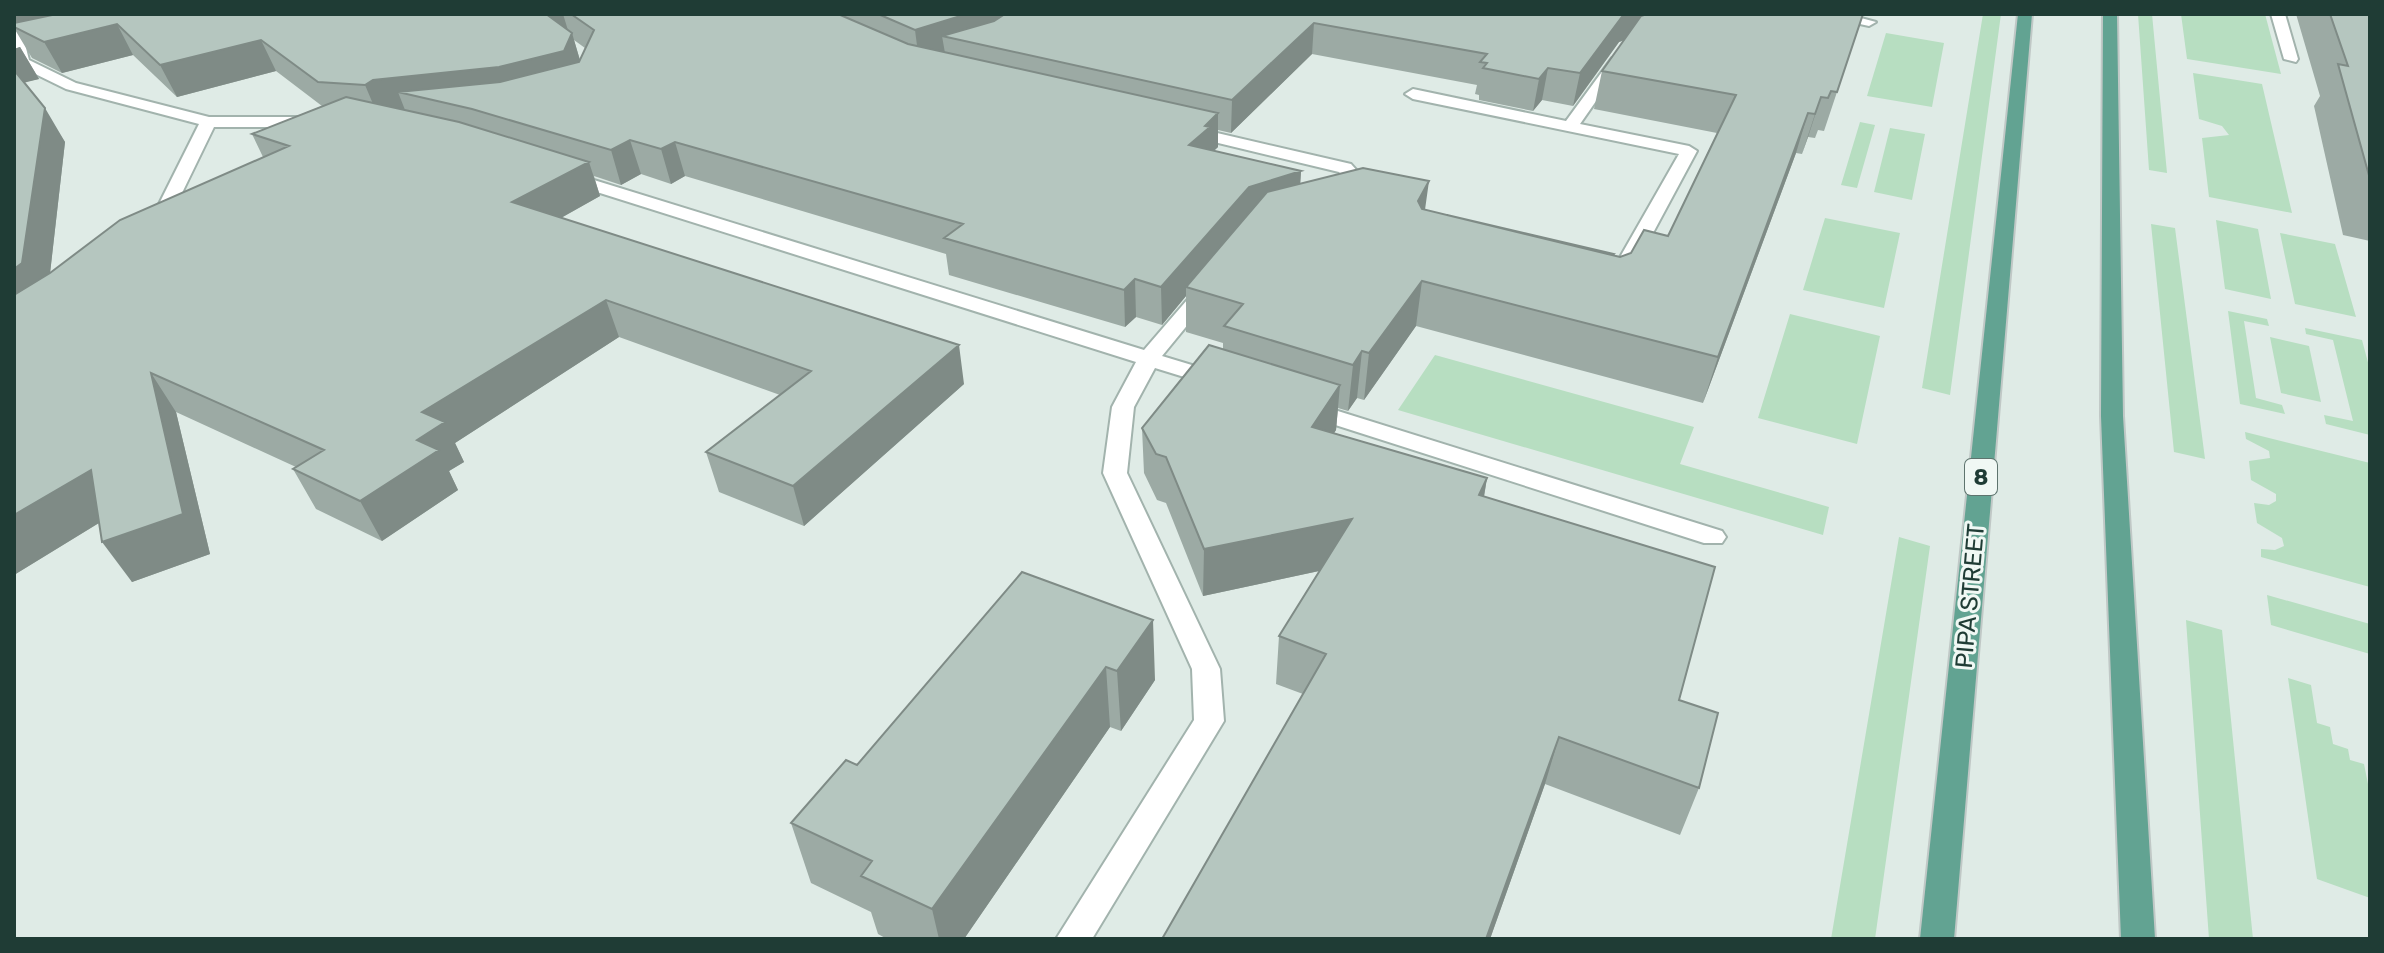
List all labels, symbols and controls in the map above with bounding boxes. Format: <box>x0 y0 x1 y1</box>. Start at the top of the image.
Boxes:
road number: 8 <box>1965 459 1997 495</box>
street label: PIPA STREET <box>1950 522 1990 669</box>

